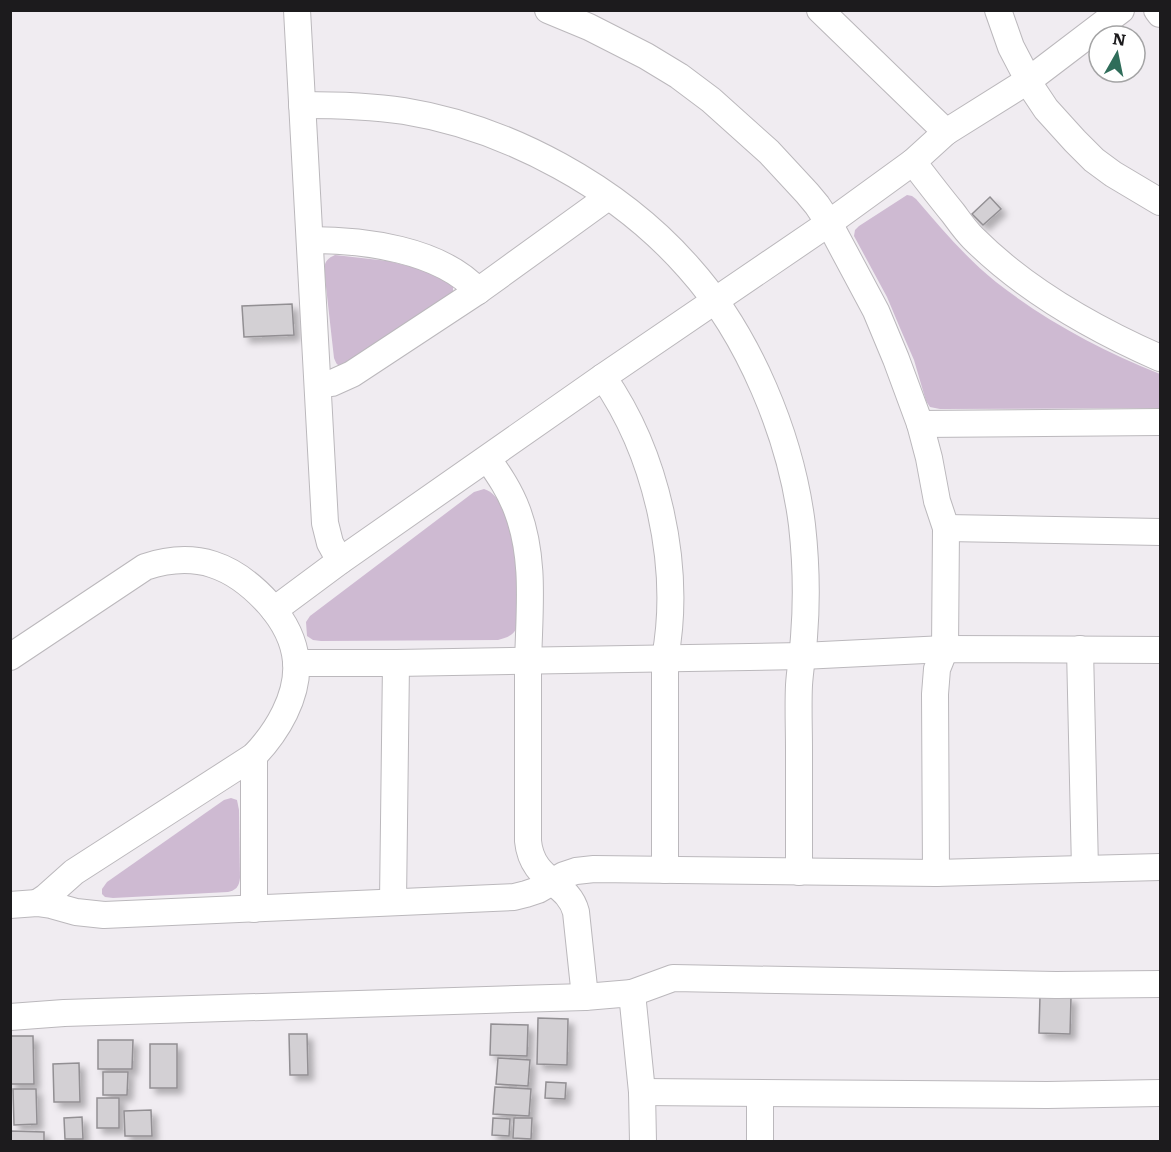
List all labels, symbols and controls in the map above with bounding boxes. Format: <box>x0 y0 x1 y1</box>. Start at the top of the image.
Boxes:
north arrow <box>1087 24 1147 84</box>
text: N <box>1111 25 1128 51</box>

